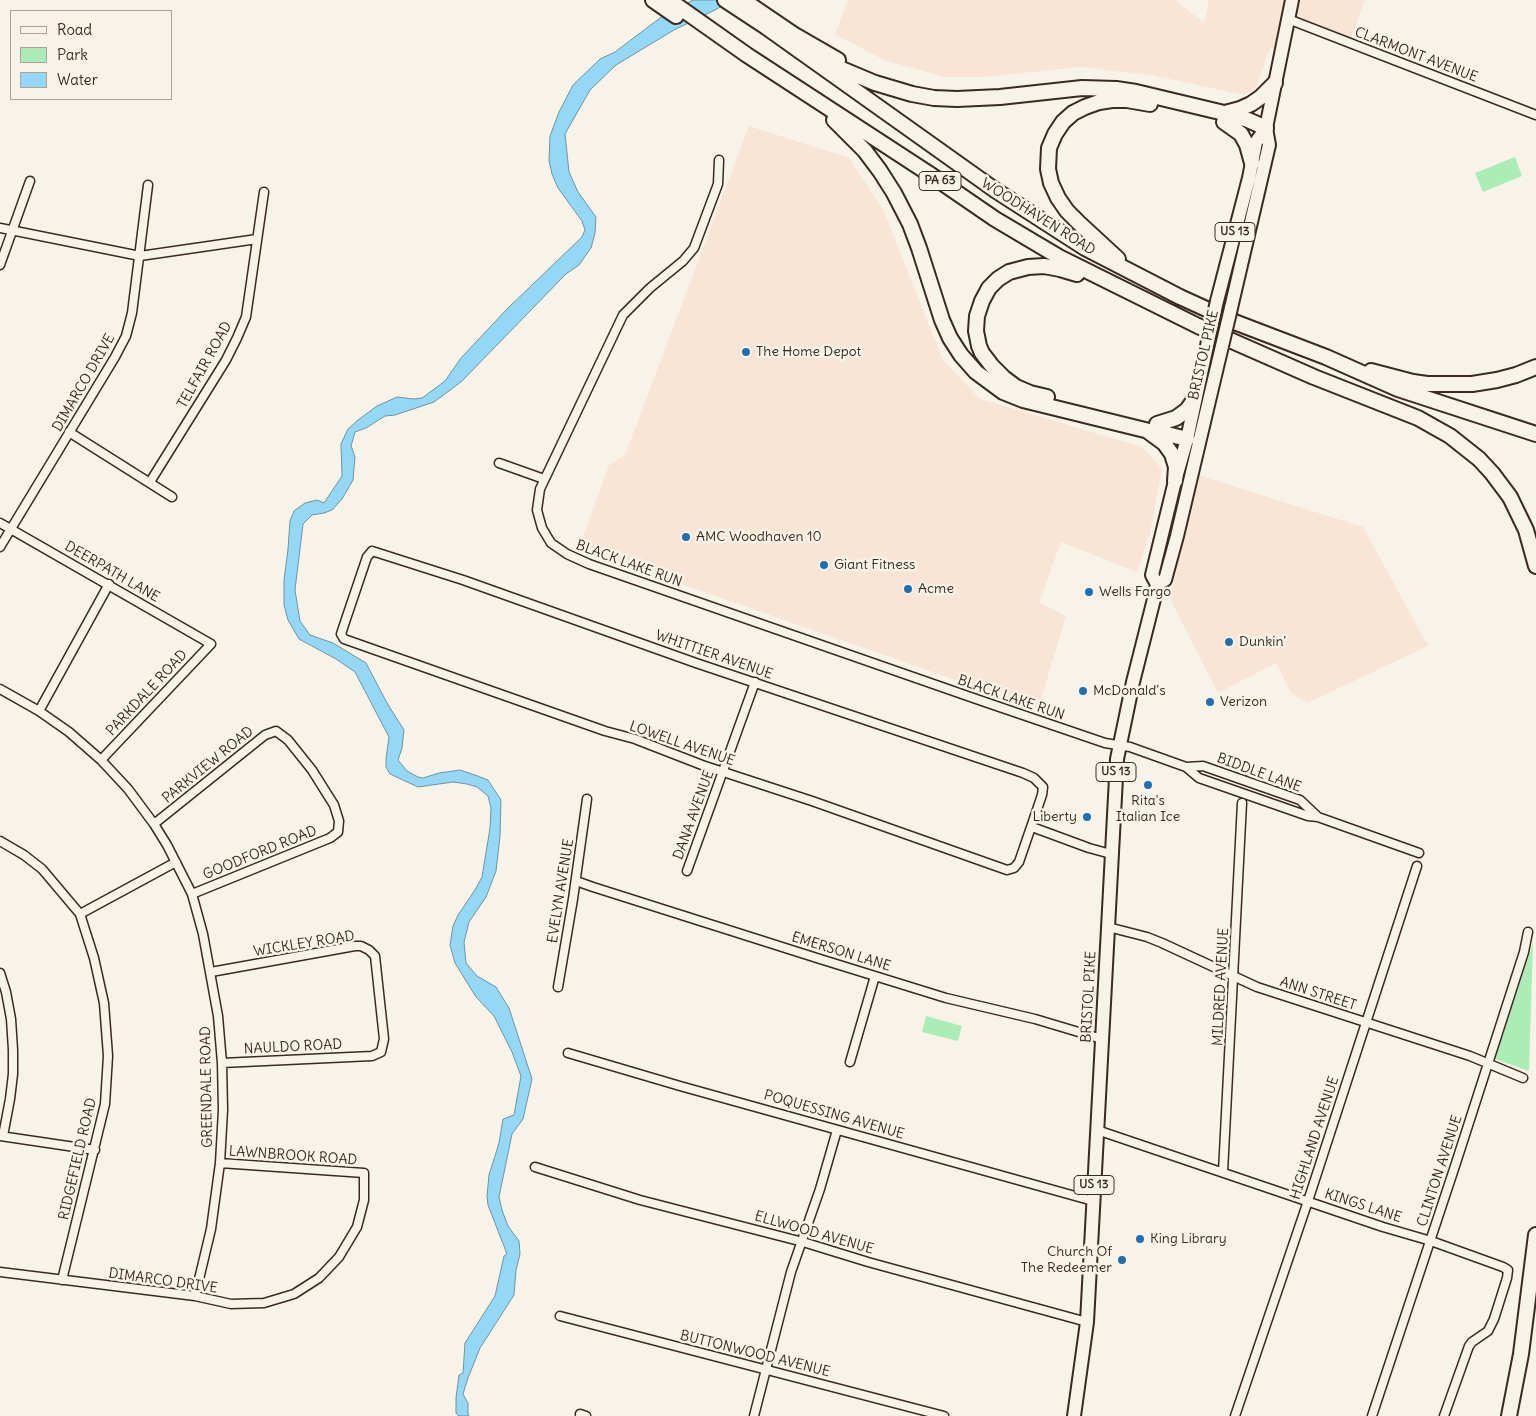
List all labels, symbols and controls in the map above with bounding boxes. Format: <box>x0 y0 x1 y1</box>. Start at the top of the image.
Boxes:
legend <box>10 10 172 100</box>
text: Road <box>57 20 92 39</box>
street label: CLARMONT AVENUE <box>1352 24 1480 86</box>
text: Park <box>57 45 88 64</box>
text: Water <box>57 70 98 89</box>
road number: PA 63 <box>919 172 961 190</box>
street label: WOODHAVEN ROAD <box>978 175 1098 259</box>
road number: US 13 <box>1215 222 1255 242</box>
street label: BRISTOL PIKE <box>1185 308 1223 402</box>
street label: TELFAIR ROAD <box>174 319 236 411</box>
street label: DIMARCO DRIVE <box>49 331 119 435</box>
place label: The Home Depot <box>756 344 861 360</box>
marker: The Home Depot <box>740 346 752 358</box>
place label: AMC Woodhaven 10 <box>696 529 822 545</box>
marker: AMC Woodhaven 10 <box>680 531 692 543</box>
street label: BLACK LAKE RUN <box>574 537 684 591</box>
street label: DEERPATH LANE <box>62 538 162 606</box>
place label: Giant Fitness <box>834 557 915 573</box>
marker: Giant Fitness <box>818 559 830 571</box>
place label: Acme <box>918 581 954 597</box>
marker: Acme <box>902 583 914 595</box>
place label: Wells Fargo <box>1099 584 1171 600</box>
marker: Wells Fargo <box>1083 586 1095 598</box>
street label: WHITTIER AVENUE <box>653 627 775 683</box>
place label: Dunkin' <box>1239 634 1286 650</box>
marker: Dunkin' <box>1223 636 1235 648</box>
street label: PARKDALE ROAD <box>103 647 191 739</box>
street label: BLACK LAKE RUN <box>955 672 1067 724</box>
place label: McDonald's <box>1093 683 1166 699</box>
marker: McDonald's <box>1077 685 1089 697</box>
place label: Verizon <box>1220 694 1267 710</box>
marker: Verizon <box>1204 696 1216 708</box>
street label: LOWELL AVENUE <box>627 718 737 770</box>
street label: PARKVIEW ROAD <box>159 723 257 807</box>
street label: BIDDLE LANE <box>1214 750 1304 796</box>
road number: US 13 <box>1096 762 1136 782</box>
street label: DANA AVENUE <box>670 768 718 862</box>
marker: Rita's Italian Ice <box>1142 779 1154 791</box>
place label: Rita's Italian Ice <box>1116 793 1180 826</box>
place label: Liberty <box>1033 809 1077 825</box>
marker: Liberty <box>1081 811 1093 823</box>
street label: GOODFORD ROAD <box>201 823 319 883</box>
street label: EVELYN AVENUE <box>544 838 578 944</box>
street label: MILDRED AVENUE <box>1210 927 1232 1047</box>
street label: WICKLEY ROAD <box>252 928 356 960</box>
street label: EMERSON LANE <box>789 929 893 975</box>
street label: BRISTOL PIKE <box>1078 951 1100 1043</box>
street label: ANN STREET <box>1278 974 1358 1014</box>
street label: GREENDALE ROAD <box>198 1026 216 1148</box>
street label: NAULDO ROAD <box>243 1036 343 1058</box>
street label: HIGHLAND AVENUE <box>1287 1074 1343 1202</box>
street label: POQUESSING AVENUE <box>762 1087 906 1143</box>
street label: RIDGEFIELD ROAD <box>56 1096 100 1222</box>
street label: CLINTON AVENUE <box>1414 1113 1466 1229</box>
street label: LAWNBROOK ROAD <box>228 1143 358 1169</box>
road number: US 13 <box>1074 1176 1114 1194</box>
street label: KINGS LANE <box>1322 1186 1404 1226</box>
street label: ELLWOOD AVENUE <box>753 1208 875 1258</box>
place label: King Library <box>1150 1231 1227 1247</box>
marker: King Library <box>1134 1233 1146 1245</box>
place label: Church Of The Redeemer <box>1021 1244 1112 1276</box>
marker: Church Of The Redeemer <box>1116 1254 1128 1266</box>
street label: DIMARCO DRIVE <box>107 1265 219 1297</box>
street label: BUTTONWOOD AVENUE <box>678 1327 832 1381</box>

